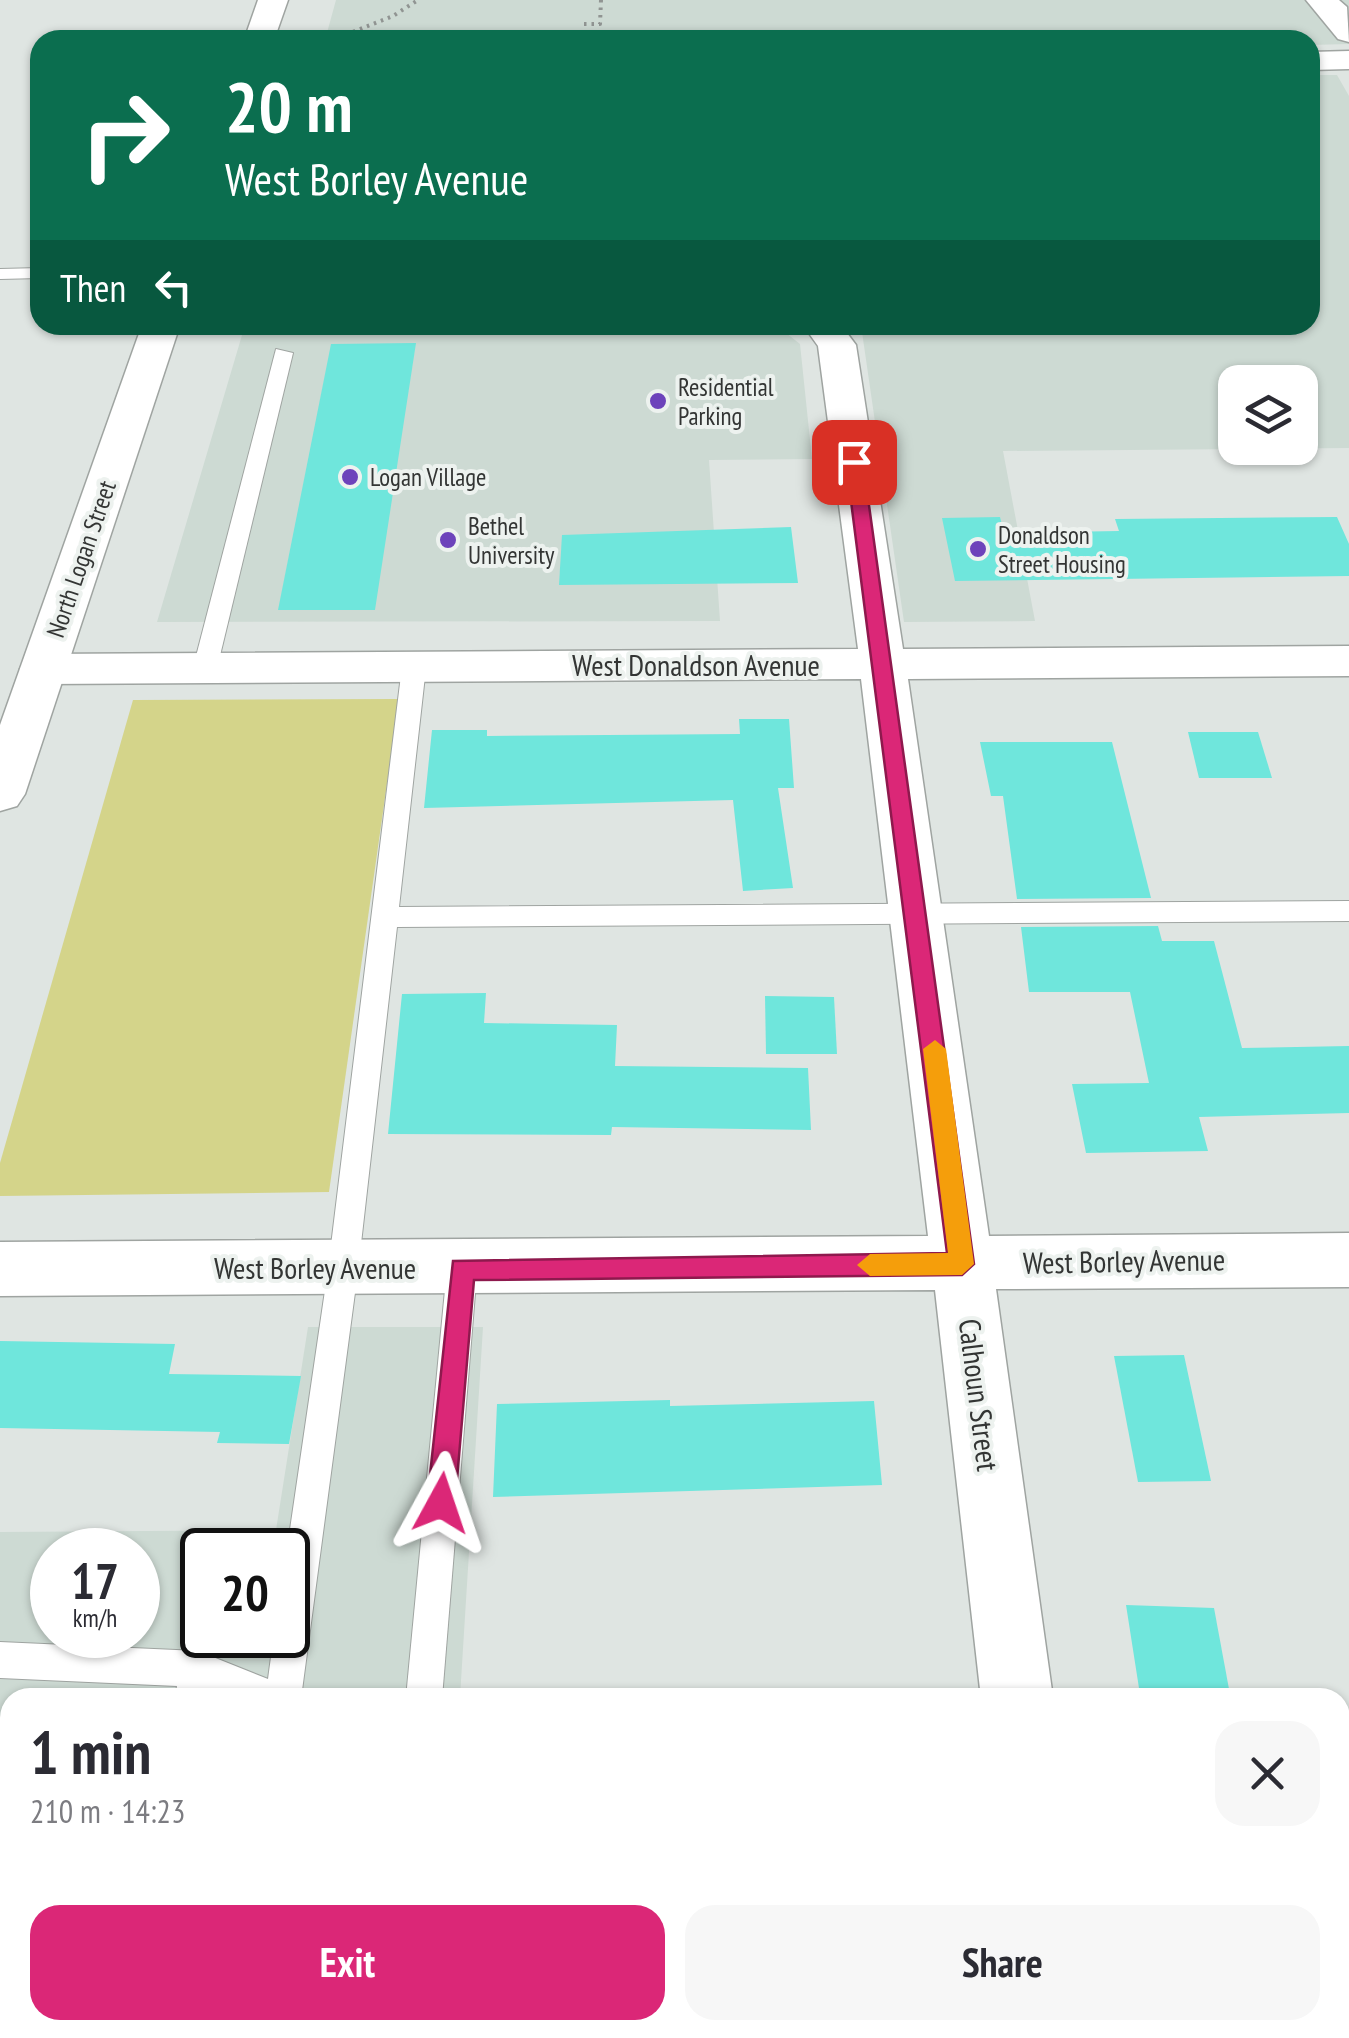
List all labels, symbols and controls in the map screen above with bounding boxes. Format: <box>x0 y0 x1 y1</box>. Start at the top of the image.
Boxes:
text: 20 m <box>225 61 353 151</box>
icon: right <box>60 70 190 200</box>
text: West Borley Avenue <box>225 149 528 207</box>
icon: left <box>146 260 201 315</box>
text: Then <box>60 263 126 312</box>
map controls <box>1218 365 1318 465</box>
button: layers <box>1218 365 1318 465</box>
place label: Residential Parking <box>678 371 774 432</box>
marker: Residential Parking <box>647 390 669 412</box>
pin <box>812 420 897 505</box>
icon: arrive <box>827 435 882 490</box>
place label: Logan Village <box>370 461 486 493</box>
marker: Logan Village <box>339 466 361 488</box>
street label: North Logan Street <box>39 476 123 642</box>
place label: Bethel University <box>468 510 555 571</box>
place label: Donaldson Street Housing <box>998 519 1126 580</box>
marker: Bethel University <box>437 529 459 551</box>
marker: Donaldson Street Housing <box>967 538 989 560</box>
street label: West Donaldson Avenue <box>572 645 820 684</box>
street label: West Borley Avenue <box>1023 1239 1225 1282</box>
street label: West Borley Avenue <box>214 1248 416 1287</box>
street label: Calhoun Street <box>951 1316 1008 1474</box>
position arrow <box>389 1451 493 1555</box>
speed limit sign: 20 <box>180 1528 310 1658</box>
text: 17 <box>71 1548 119 1613</box>
text: km/h <box>73 1602 117 1634</box>
text: 1 min <box>30 1713 151 1791</box>
button: close <box>1215 1721 1320 1826</box>
text: 210 m · 14:23 <box>30 1790 185 1832</box>
button: Exit <box>30 1905 665 2020</box>
button: Share <box>685 1905 1320 2020</box>

